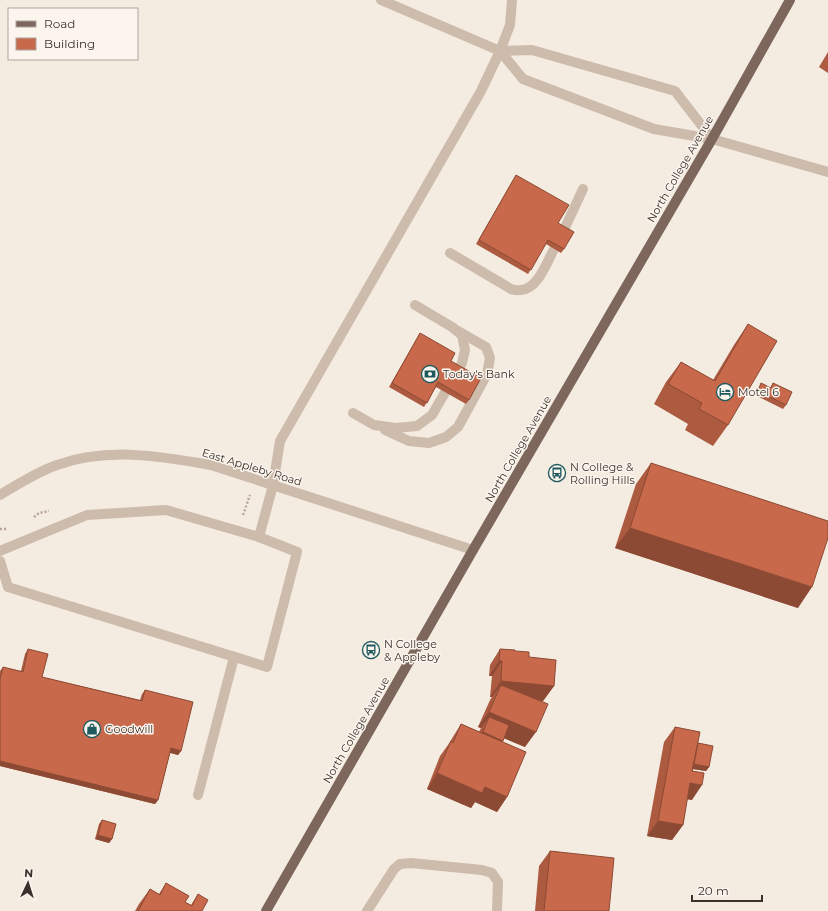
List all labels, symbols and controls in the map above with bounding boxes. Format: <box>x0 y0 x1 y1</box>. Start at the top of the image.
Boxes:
legend <box>8 8 138 60</box>
text: Road <box>44 16 75 31</box>
text: Building <box>44 36 95 51</box>
street label: North College Avenue <box>644 113 716 225</box>
bank icon: Today's Bank <box>420 364 440 384</box>
place label: Today's Bank <box>443 367 515 381</box>
hotel icon: Motel 6 <box>715 382 735 402</box>
place label: Motel 6 <box>738 385 779 399</box>
street label: North College Avenue <box>482 393 554 505</box>
street label: East Appleby Road <box>200 445 304 489</box>
place label: N College & Rolling Hills <box>570 460 635 487</box>
bus stop icon: N College & Rolling Hills <box>547 463 567 483</box>
place label: N College & Appleby <box>384 637 440 664</box>
bus stop icon: N College & Appleby <box>361 640 381 660</box>
street label: North College Avenue <box>320 674 392 786</box>
shop icon: Goodwill <box>82 719 102 739</box>
place label: Goodwill <box>105 722 153 736</box>
north arrow <box>8 863 48 903</box>
text: N <box>24 866 34 880</box>
scale bar <box>692 877 762 903</box>
text: 20 m <box>698 883 729 898</box>

